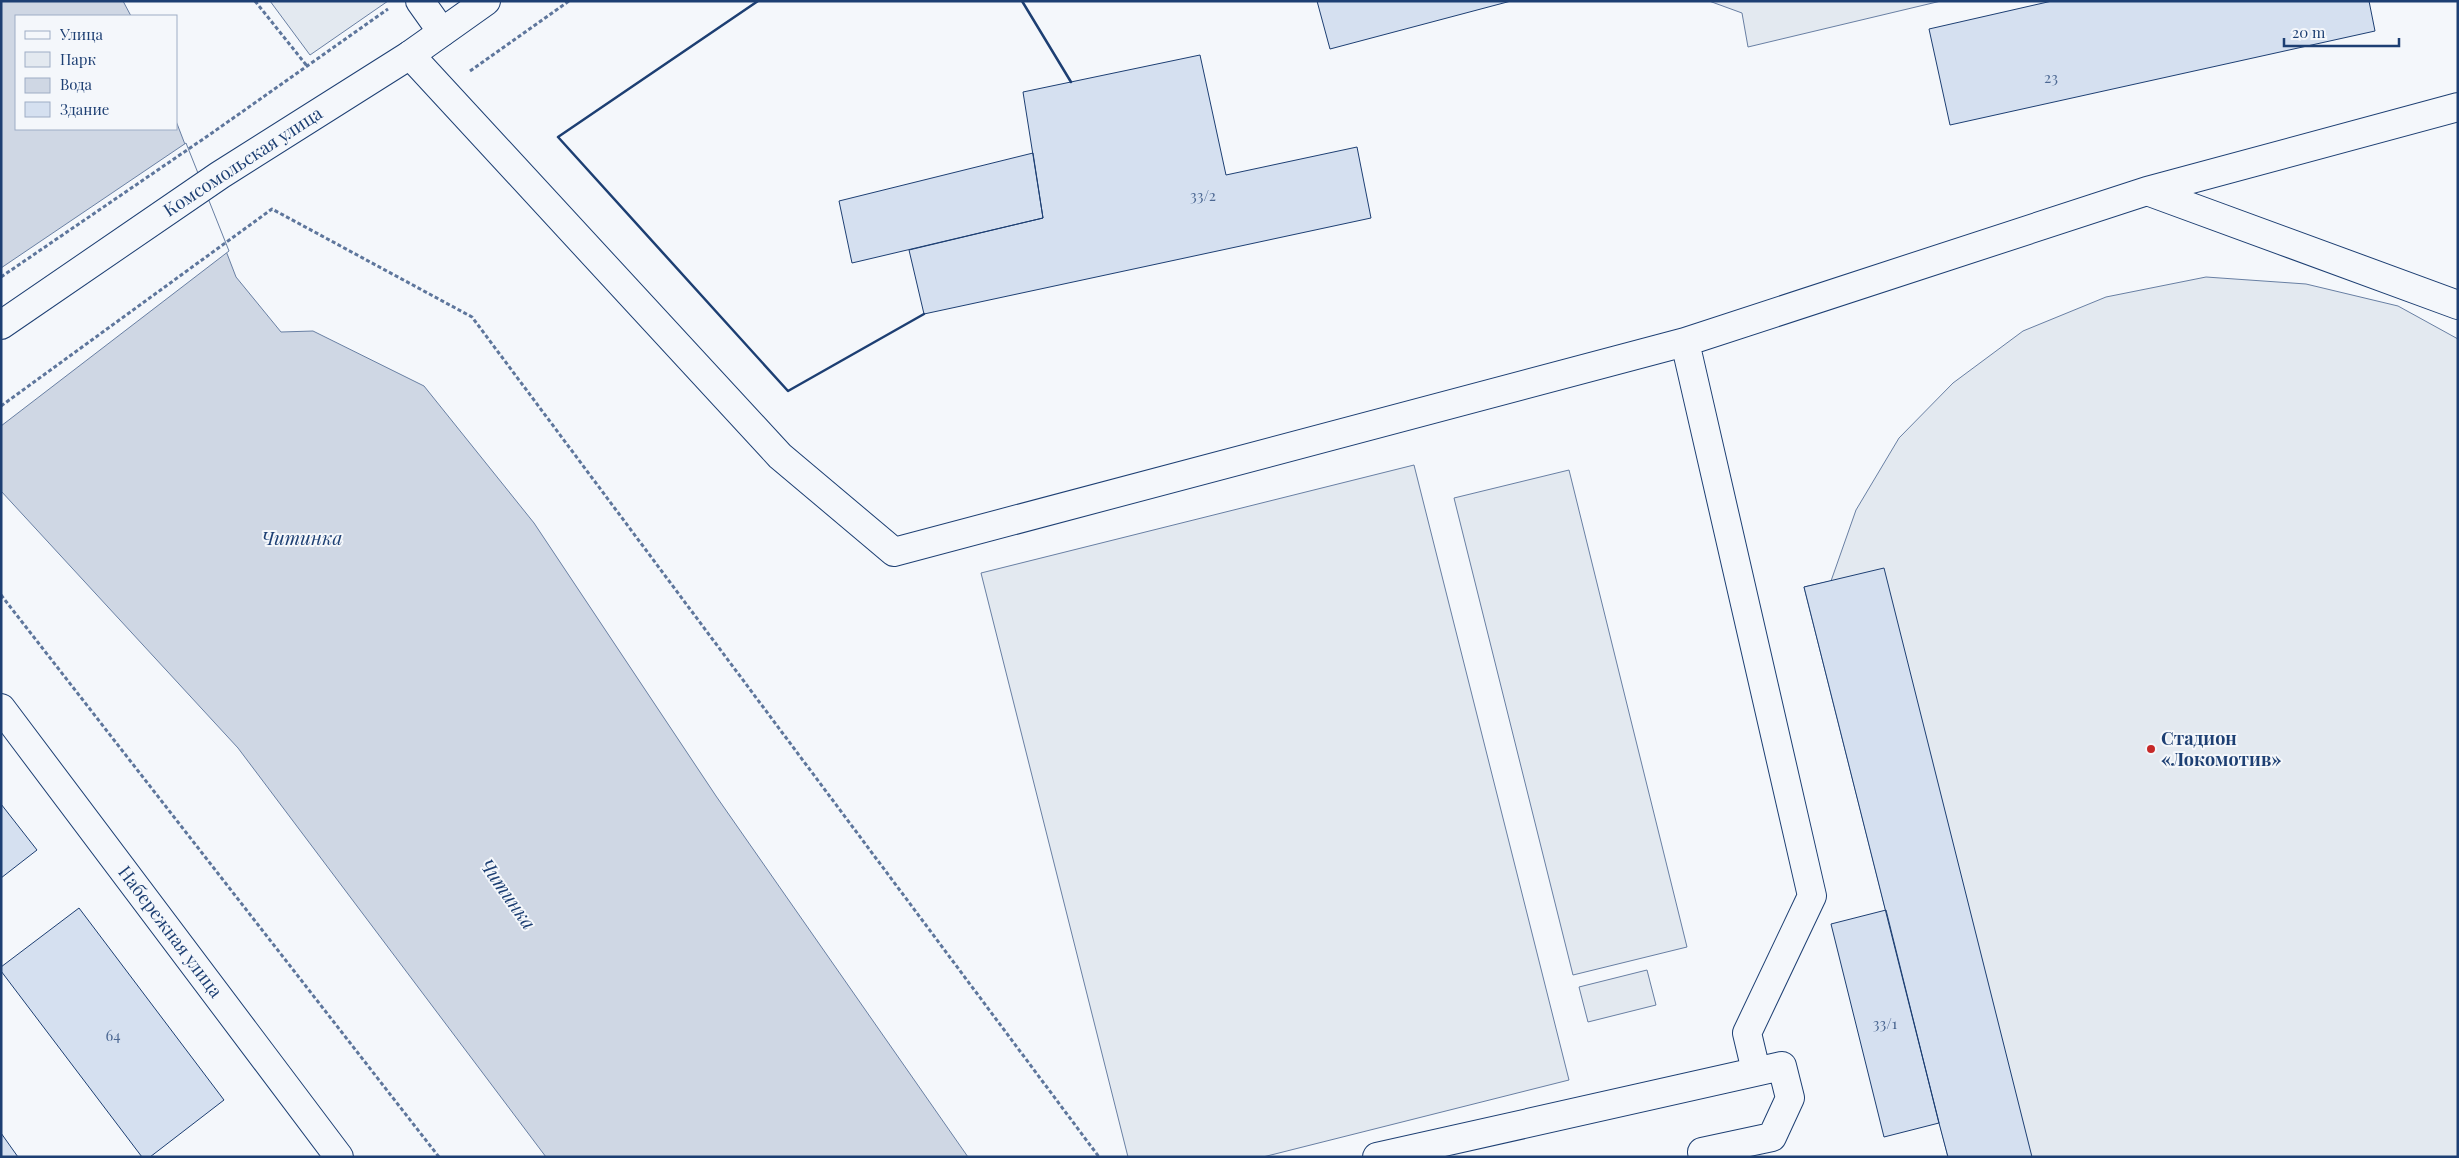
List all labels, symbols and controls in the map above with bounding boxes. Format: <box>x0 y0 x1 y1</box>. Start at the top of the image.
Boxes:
legend <box>15 15 178 130</box>
scale bar <box>2284 15 2399 47</box>
text: 20 m <box>2292 22 2326 42</box>
text: Улица <box>59 24 103 44</box>
text: Парк <box>60 49 96 69</box>
house number: 23 <box>2044 67 2058 87</box>
text: Вода <box>60 74 93 94</box>
text: Здание <box>60 99 109 119</box>
street label: Комсомольская улица <box>158 101 327 222</box>
house number: 33/2 <box>1190 185 1216 205</box>
water label: Читинка <box>261 524 343 550</box>
place label: Стадион «Локомотив» <box>2161 726 2281 771</box>
marker: Стадион «Локомотив» <box>2145 743 2157 755</box>
water label: Читинка <box>475 853 543 934</box>
street label: Набережная улица <box>113 861 228 1002</box>
house number: 33/1 <box>1873 1013 1898 1033</box>
house number: 64 <box>105 1025 121 1045</box>

